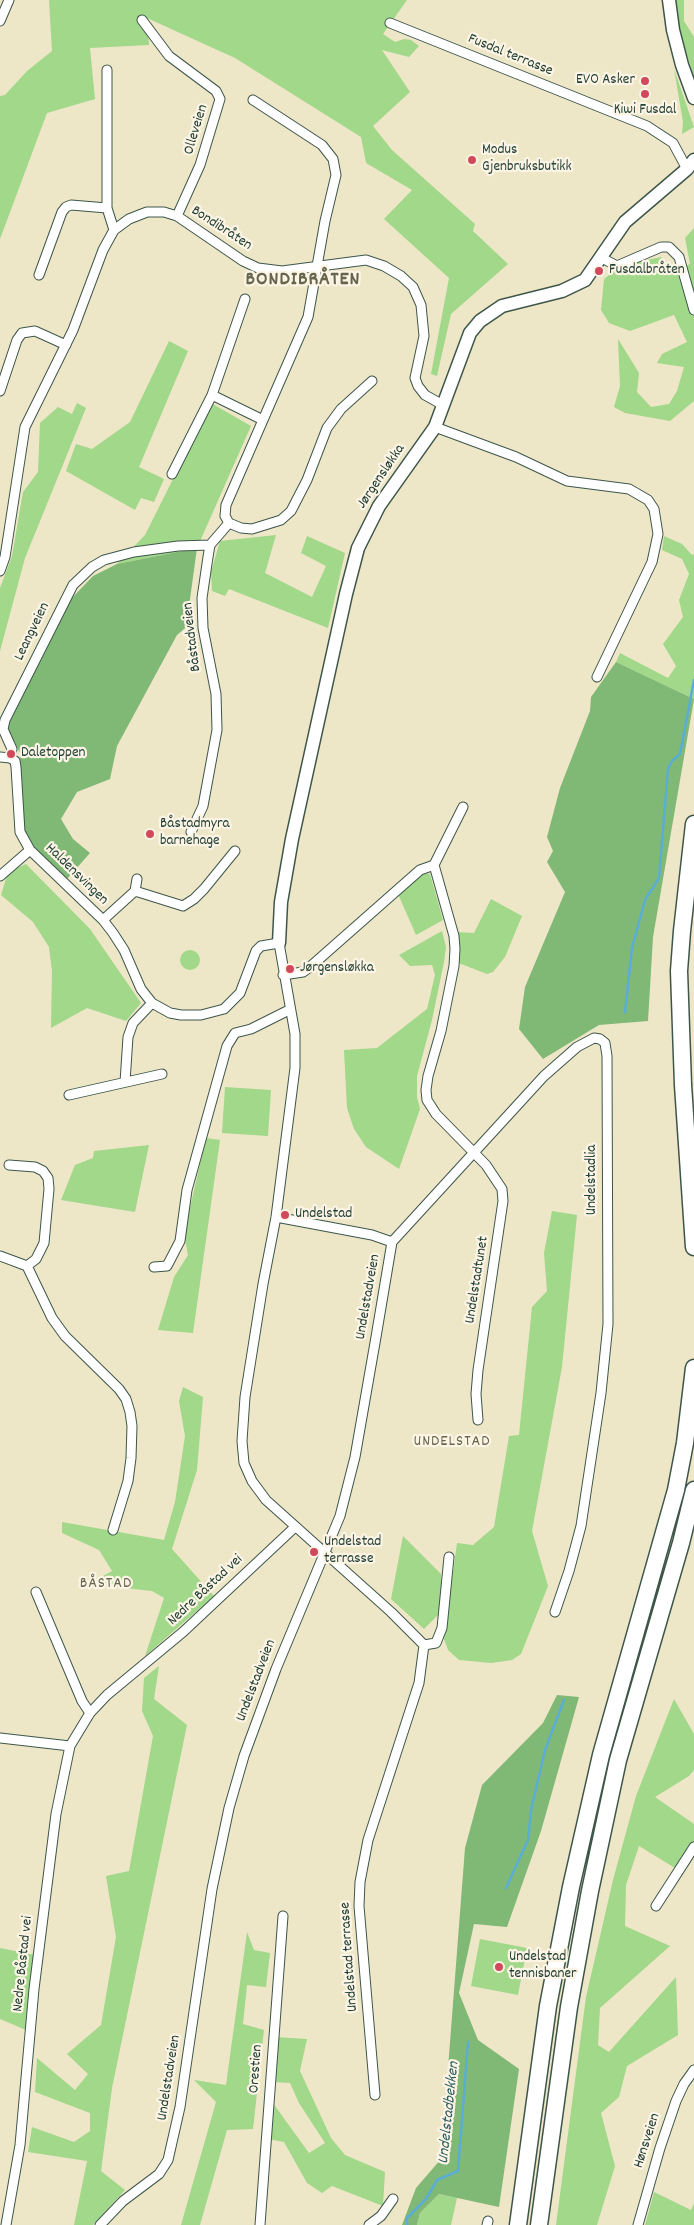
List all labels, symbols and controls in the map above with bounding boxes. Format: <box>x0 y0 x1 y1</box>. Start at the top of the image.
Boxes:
street label: Fusdal terrasse <box>465 31 555 81</box>
place label: EVO Asker <box>576 72 635 90</box>
marker: EVO Asker <box>639 75 651 87</box>
marker: Kiwi Fusdal <box>639 88 651 100</box>
place label: Kiwi Fusdal <box>614 102 676 120</box>
street label: Olleveien <box>181 103 213 157</box>
place label: Modus Gjenbruksbutikk <box>482 142 572 177</box>
marker: Modus Gjenbruksbutikk <box>466 154 478 166</box>
street label: Bondibråten <box>187 203 255 255</box>
place label: Fusdalbråten <box>609 262 685 280</box>
marker: Fusdalbråten <box>593 265 605 277</box>
district label: BONDIBRÅTEN <box>244 269 362 293</box>
street label: Jørgensløkka <box>354 441 410 513</box>
street label: Leangveien <box>11 600 55 664</box>
street label: Båstadveien <box>180 601 206 673</box>
place label: Daletoppen <box>21 745 86 763</box>
marker: Daletoppen <box>5 748 17 760</box>
place label: Båstadmyra barnehage <box>160 816 229 851</box>
marker: Båstadmyra barnehage <box>144 828 156 840</box>
street label: Haldensvingen <box>41 840 111 910</box>
place label: Jørgensløkka <box>300 960 374 978</box>
marker: Jørgensløkka <box>284 963 296 975</box>
street label: Undelstadlia <box>584 1145 602 1215</box>
place label: Undelstad <box>295 1206 352 1224</box>
marker: Undelstad <box>279 1209 291 1221</box>
street label: Undelstadtunet <box>462 1235 494 1325</box>
street label: Undelstadveien <box>353 1253 385 1341</box>
district label: UNDELSTAD <box>412 1433 492 1453</box>
place label: Undelstad terrasse <box>324 1534 381 1569</box>
marker: Undelstad terrasse <box>308 1546 320 1558</box>
street label: Nedre Båstad vei <box>165 1552 247 1630</box>
district label: BÅSTAD <box>79 1575 133 1595</box>
street label: Undelstadveien <box>233 1637 281 1725</box>
street label: Undelstad terrasse <box>337 1901 363 2013</box>
street label: Nedre Båstad vei <box>10 1915 38 2013</box>
place label: Undelstad tennisbaner <box>509 1949 577 1984</box>
marker: Undelstad tennisbaner <box>493 1961 505 1973</box>
street label: Undelstadveien <box>154 2034 186 2122</box>
street label: Orestien <box>246 2044 268 2094</box>
water label: Undelstadbekken <box>435 2061 465 2165</box>
street label: Hønsveien <box>631 2111 665 2171</box>

